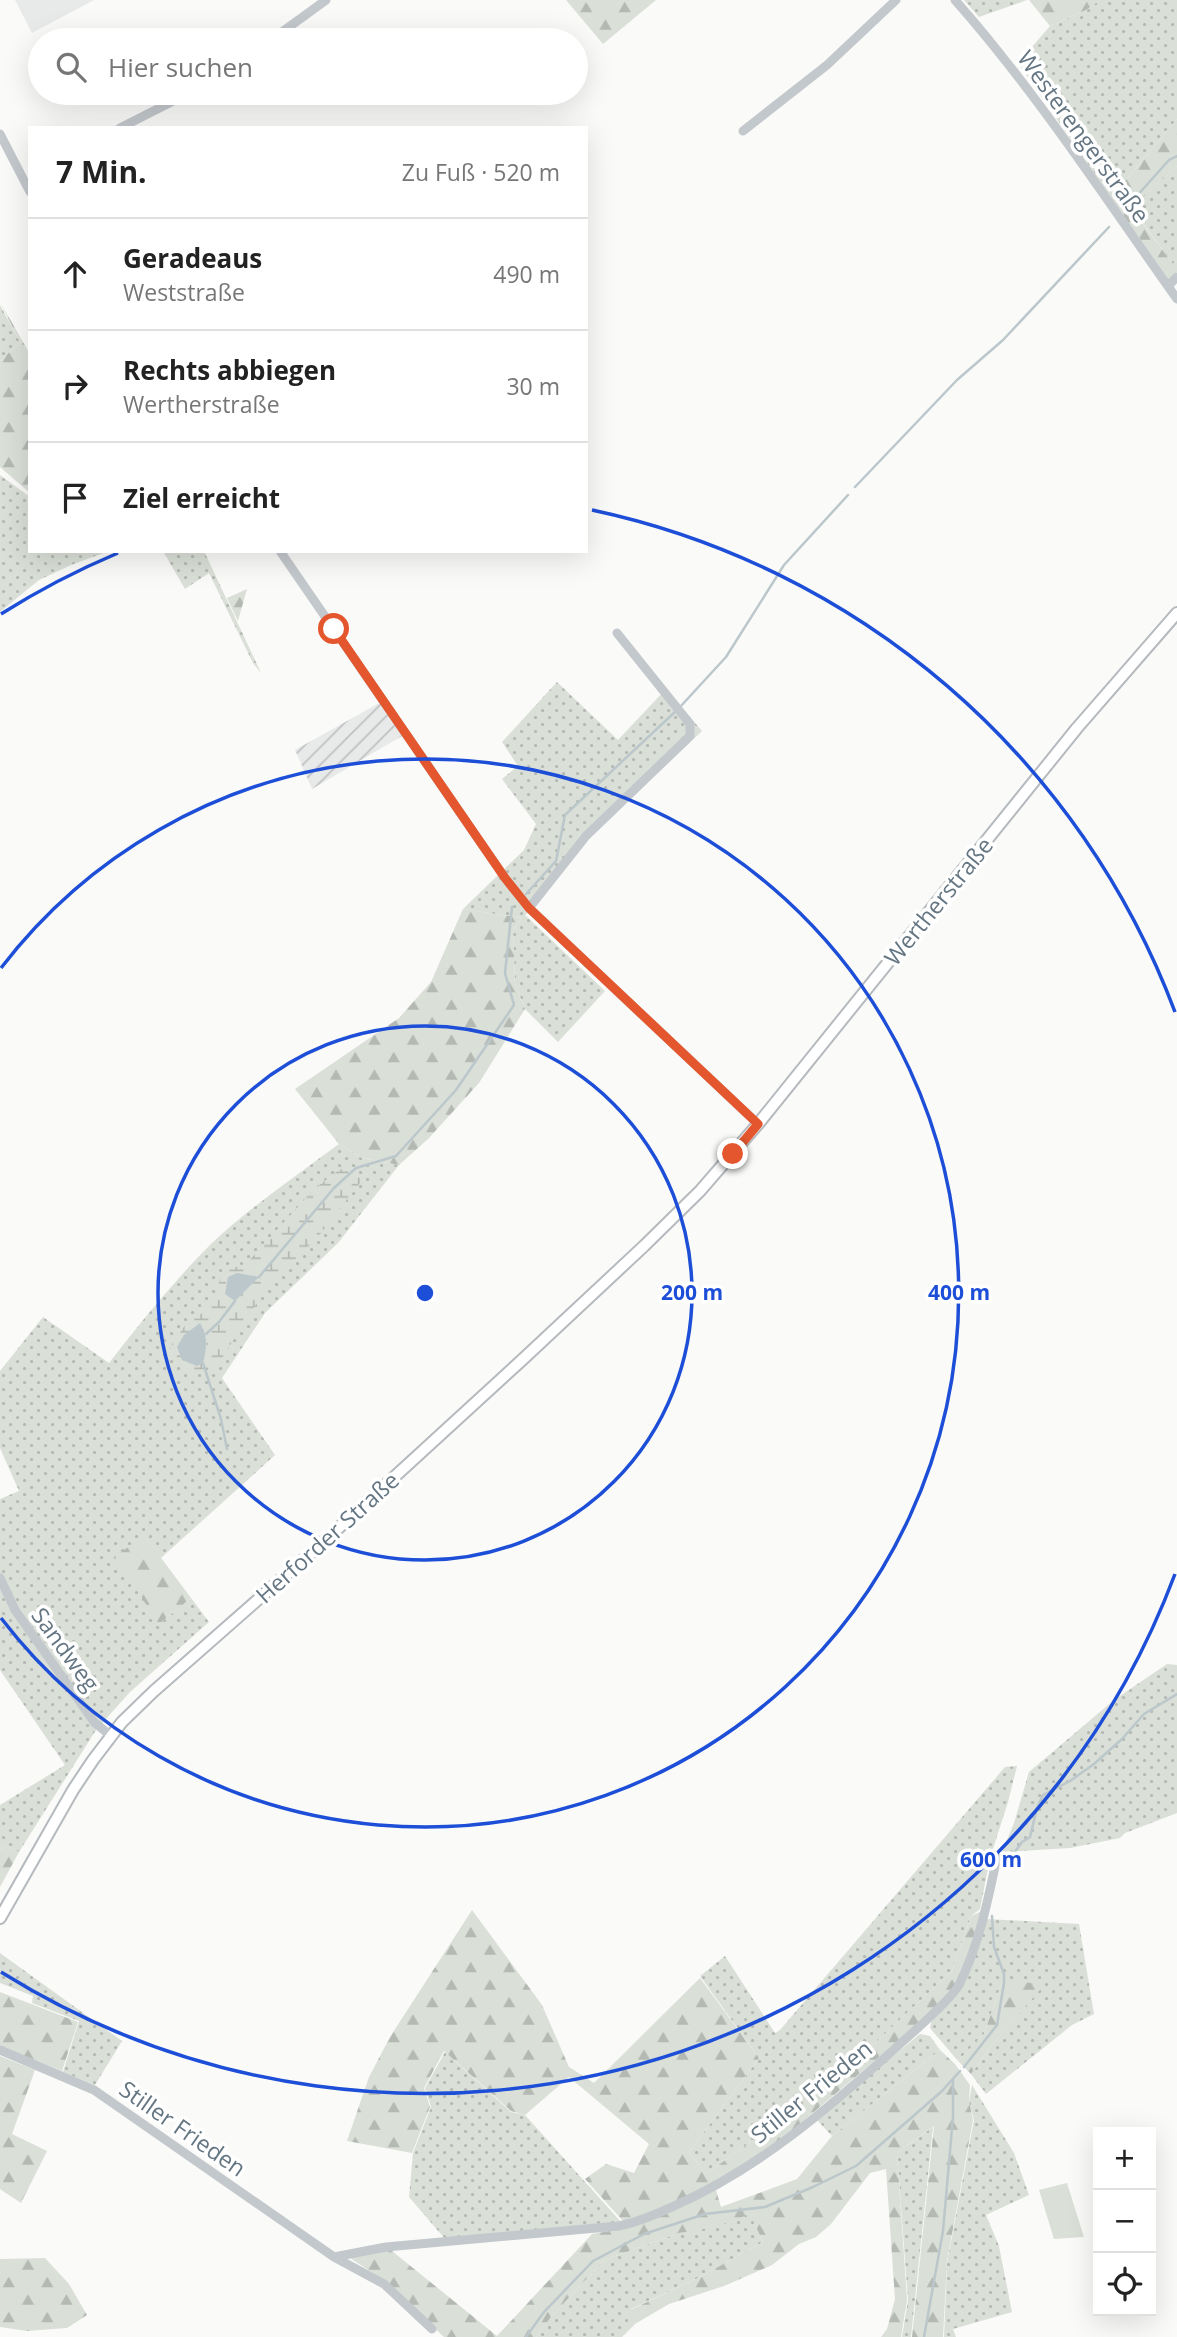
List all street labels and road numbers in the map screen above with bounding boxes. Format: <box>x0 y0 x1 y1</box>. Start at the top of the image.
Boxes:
street label: Westerengerstraße <box>1011 43 1157 229</box>
street label: Wertherstraße <box>876 830 1000 972</box>
street label: Herforder Straße <box>248 1464 406 1610</box>
street label: Sandweg <box>25 1600 108 1698</box>
street label: Stiller Frieden <box>744 2032 878 2150</box>
street label: Stiller Frieden <box>113 2073 253 2183</box>

